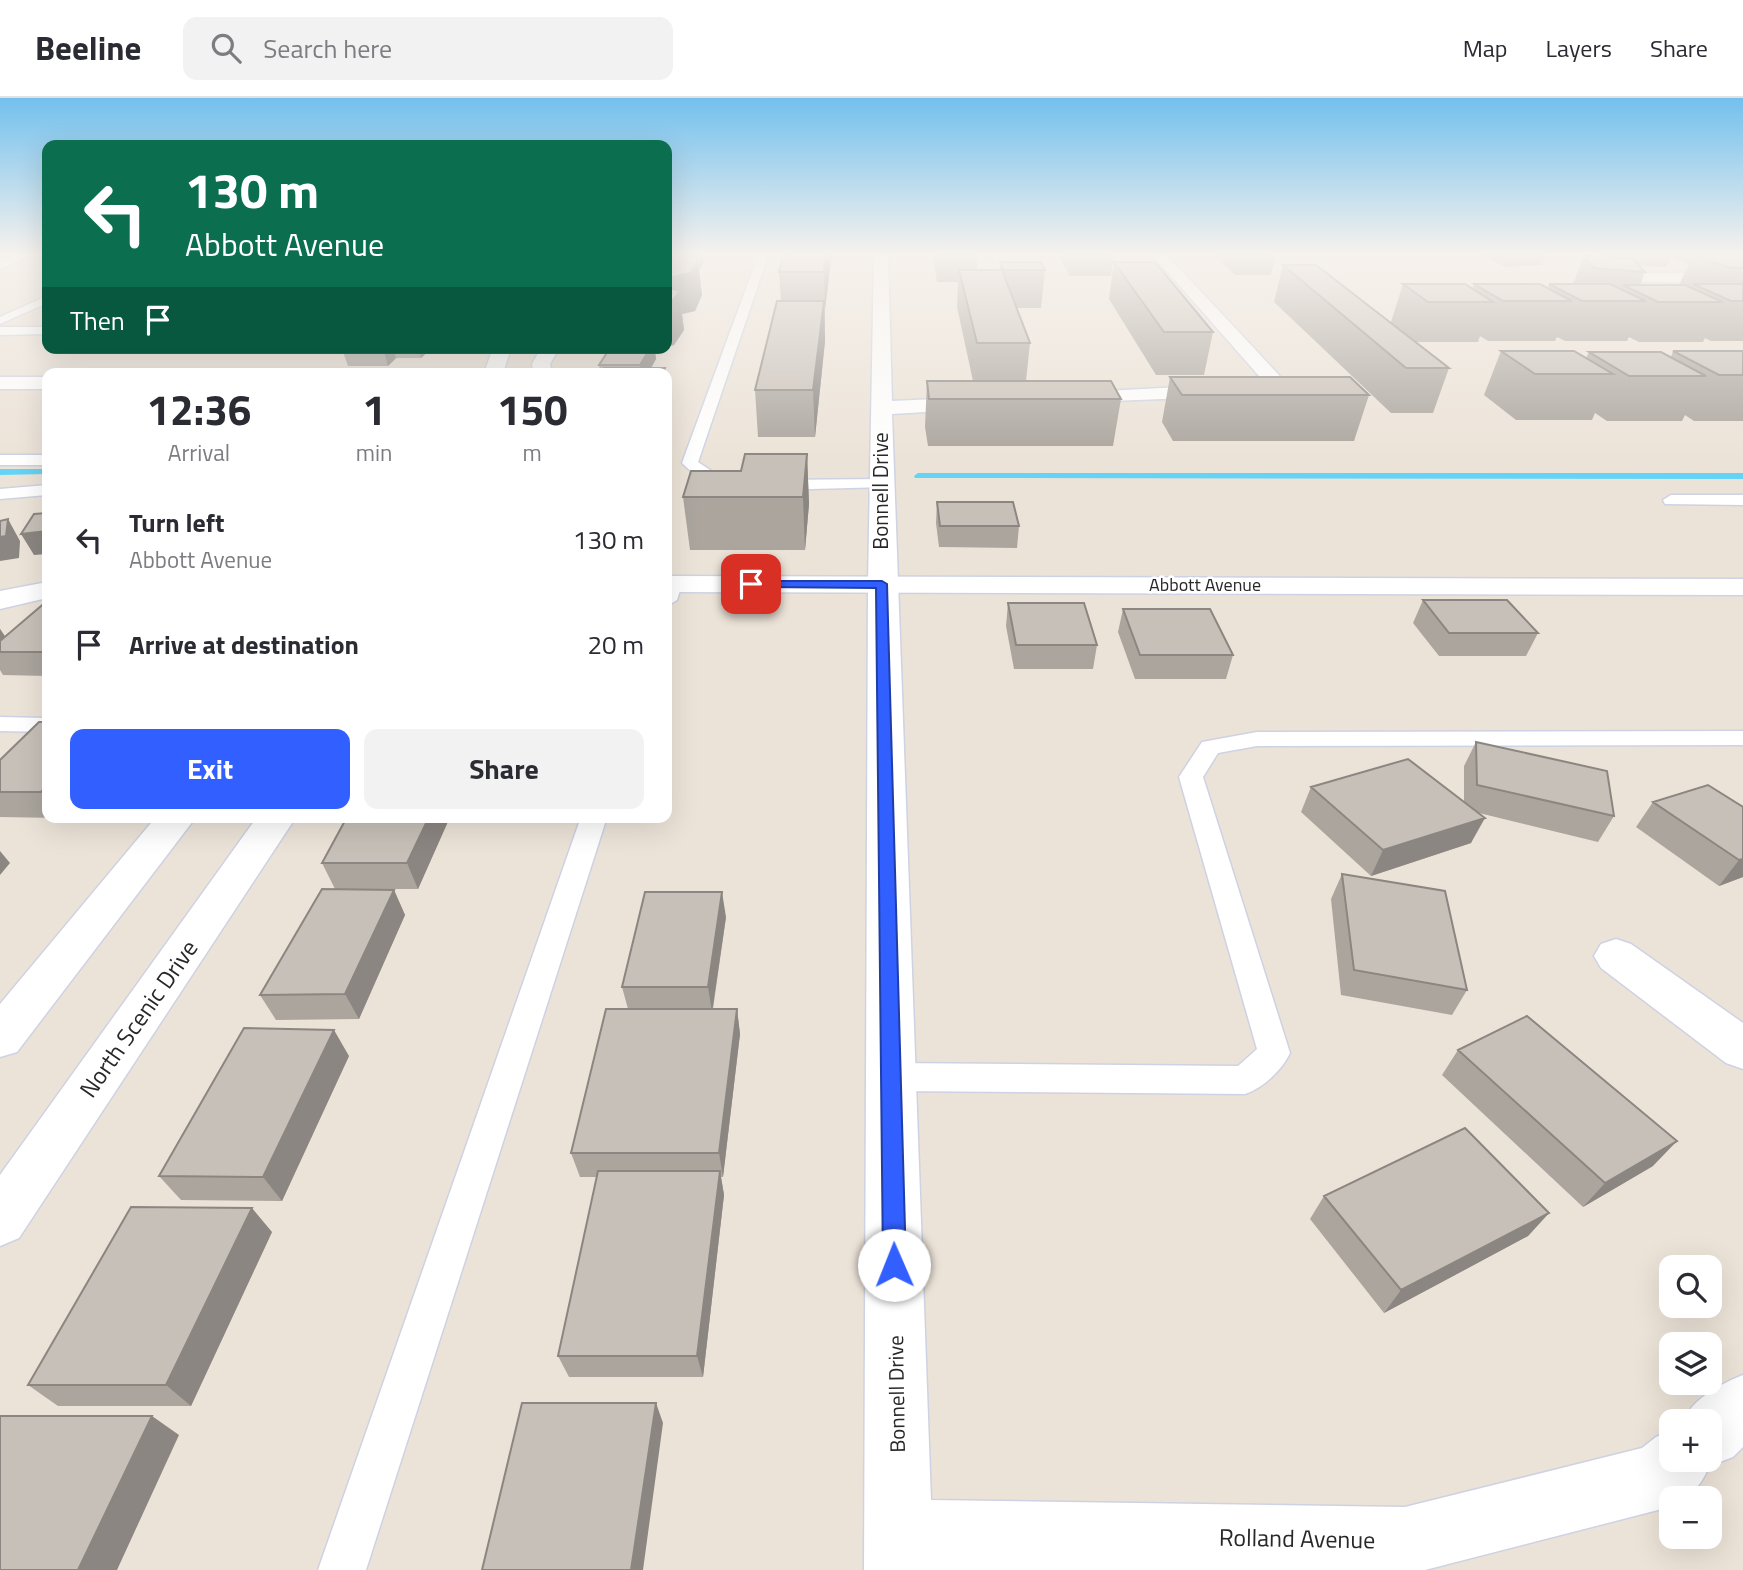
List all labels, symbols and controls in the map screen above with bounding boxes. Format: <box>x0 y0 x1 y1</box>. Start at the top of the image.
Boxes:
search box <box>183 17 673 80</box>
text: Beeline <box>35 23 141 73</box>
icon: search <box>207 29 245 67</box>
text: Search here <box>263 29 392 68</box>
text: Map <box>1463 30 1508 66</box>
text: Layers <box>1546 30 1612 66</box>
text: Share <box>1650 30 1708 66</box>
text: 130 m <box>185 152 319 227</box>
icon: left <box>70 168 161 259</box>
text: Abbott Avenue <box>185 220 384 268</box>
text: Then <box>70 301 125 340</box>
icon: arrive <box>139 301 177 339</box>
text: 12:36 <box>146 377 251 441</box>
text: 1 <box>362 377 386 441</box>
text: 150 <box>497 377 567 441</box>
street label: Bonnell Drive <box>864 432 896 550</box>
text: Arrival <box>168 435 230 470</box>
text: min <box>356 435 392 470</box>
text: m <box>523 435 542 470</box>
text: Turn left <box>129 503 224 542</box>
text: 130 m <box>573 520 644 559</box>
icon: left <box>70 521 108 559</box>
text: Abbott Avenue <box>129 542 272 577</box>
pin <box>721 554 781 614</box>
icon: arrive <box>732 565 770 603</box>
street label: Abbott Avenue <box>1149 571 1261 598</box>
text: Arrive at destination <box>129 625 359 664</box>
text: 20 m <box>587 625 644 664</box>
icon: arrive <box>70 626 108 664</box>
button: Exit <box>70 729 350 809</box>
button: Share <box>364 729 644 809</box>
street label: North Scenic Drive <box>70 932 206 1105</box>
position arrow <box>857 1228 931 1302</box>
map controls <box>1659 1255 1722 1549</box>
button: search <box>1659 1255 1722 1318</box>
button: layers <box>1659 1332 1722 1395</box>
street label: Bonnell Drive <box>879 1335 913 1453</box>
button: + <box>1659 1409 1722 1472</box>
button: − <box>1659 1486 1722 1549</box>
street label: Rolland Avenue <box>1219 1519 1375 1557</box>

